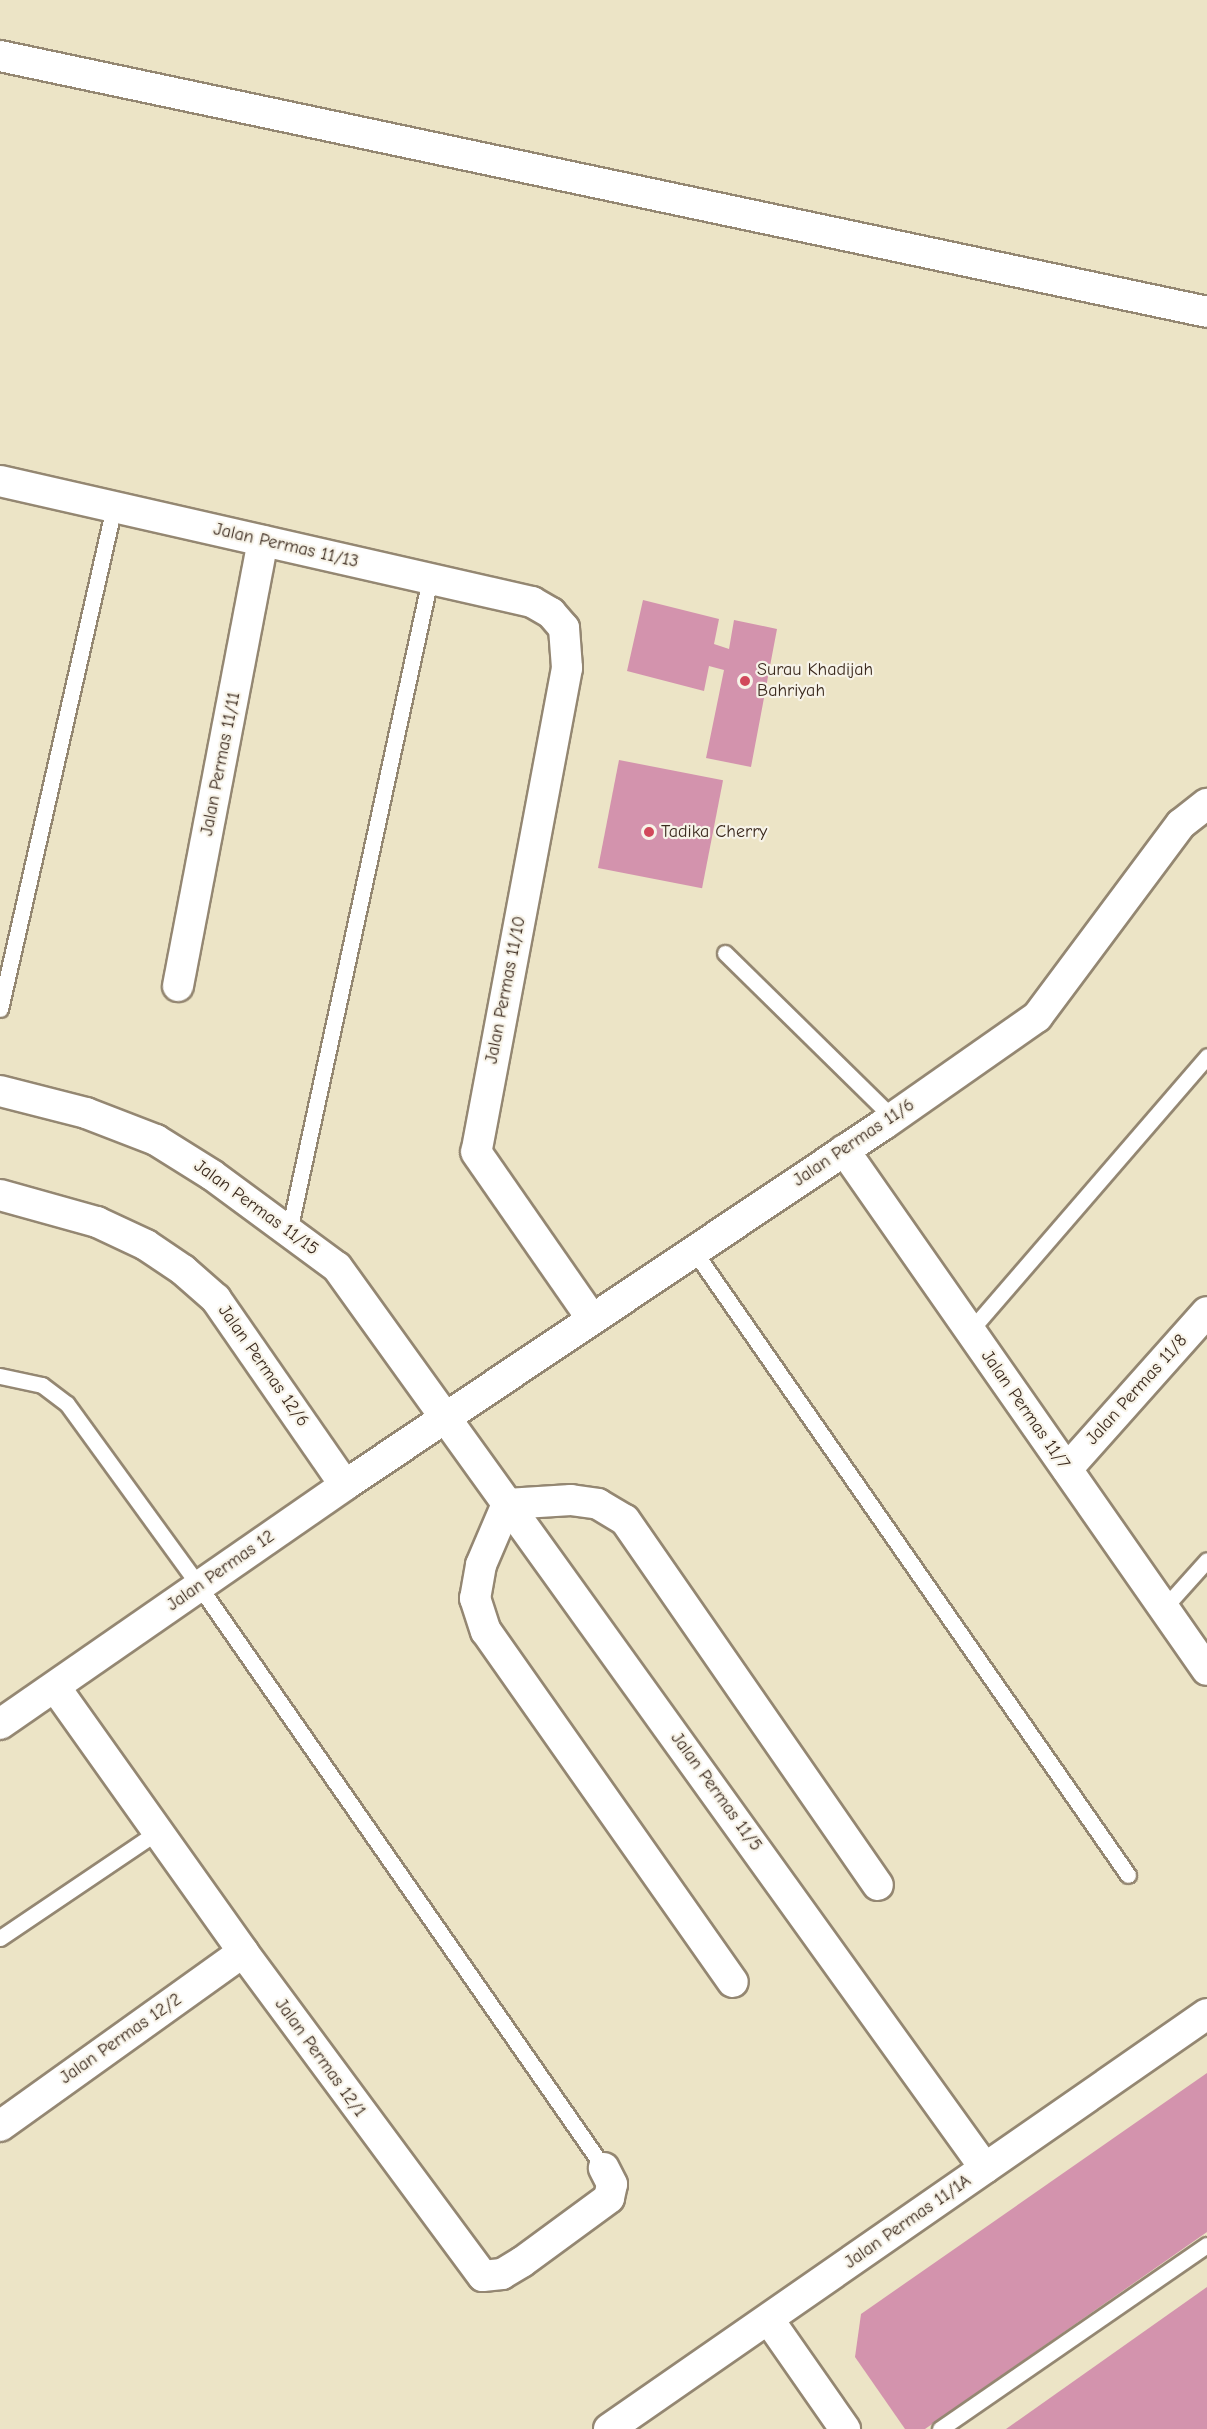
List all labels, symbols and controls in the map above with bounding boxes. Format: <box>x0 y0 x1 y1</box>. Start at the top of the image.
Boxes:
street label: Jalan Permas 11/13 <box>211 519 361 573</box>
place label: Surau Khadijah Bahriyah <box>757 660 873 702</box>
marker: Surau Khadijah Bahriyah <box>738 674 752 688</box>
street label: Jalan Permas 11/11 <box>196 690 246 838</box>
place label: Tadika Cherry <box>661 821 767 843</box>
marker: Tadika Cherry <box>642 825 656 839</box>
street label: Jalan Permas 11/10 <box>481 914 531 1066</box>
street label: Jalan Permas 11/6 <box>789 1094 919 1192</box>
street label: Jalan Permas 11/15 <box>189 1156 323 1260</box>
street label: Jalan Permas 12/6 <box>213 1301 313 1431</box>
street label: Jalan Permas 11/8 <box>1082 1330 1192 1450</box>
street label: Jalan Permas 11/7 <box>976 1346 1074 1474</box>
street label: Jalan Permas 12 <box>163 1526 279 1616</box>
street label: Jalan Permas 11/5 <box>666 1728 766 1856</box>
street label: Jalan Permas 12/2 <box>56 1989 186 2089</box>
street label: Jalan Permas 12/1 <box>270 1994 370 2122</box>
street label: Jalan Permas 11/1A <box>841 2170 975 2274</box>

